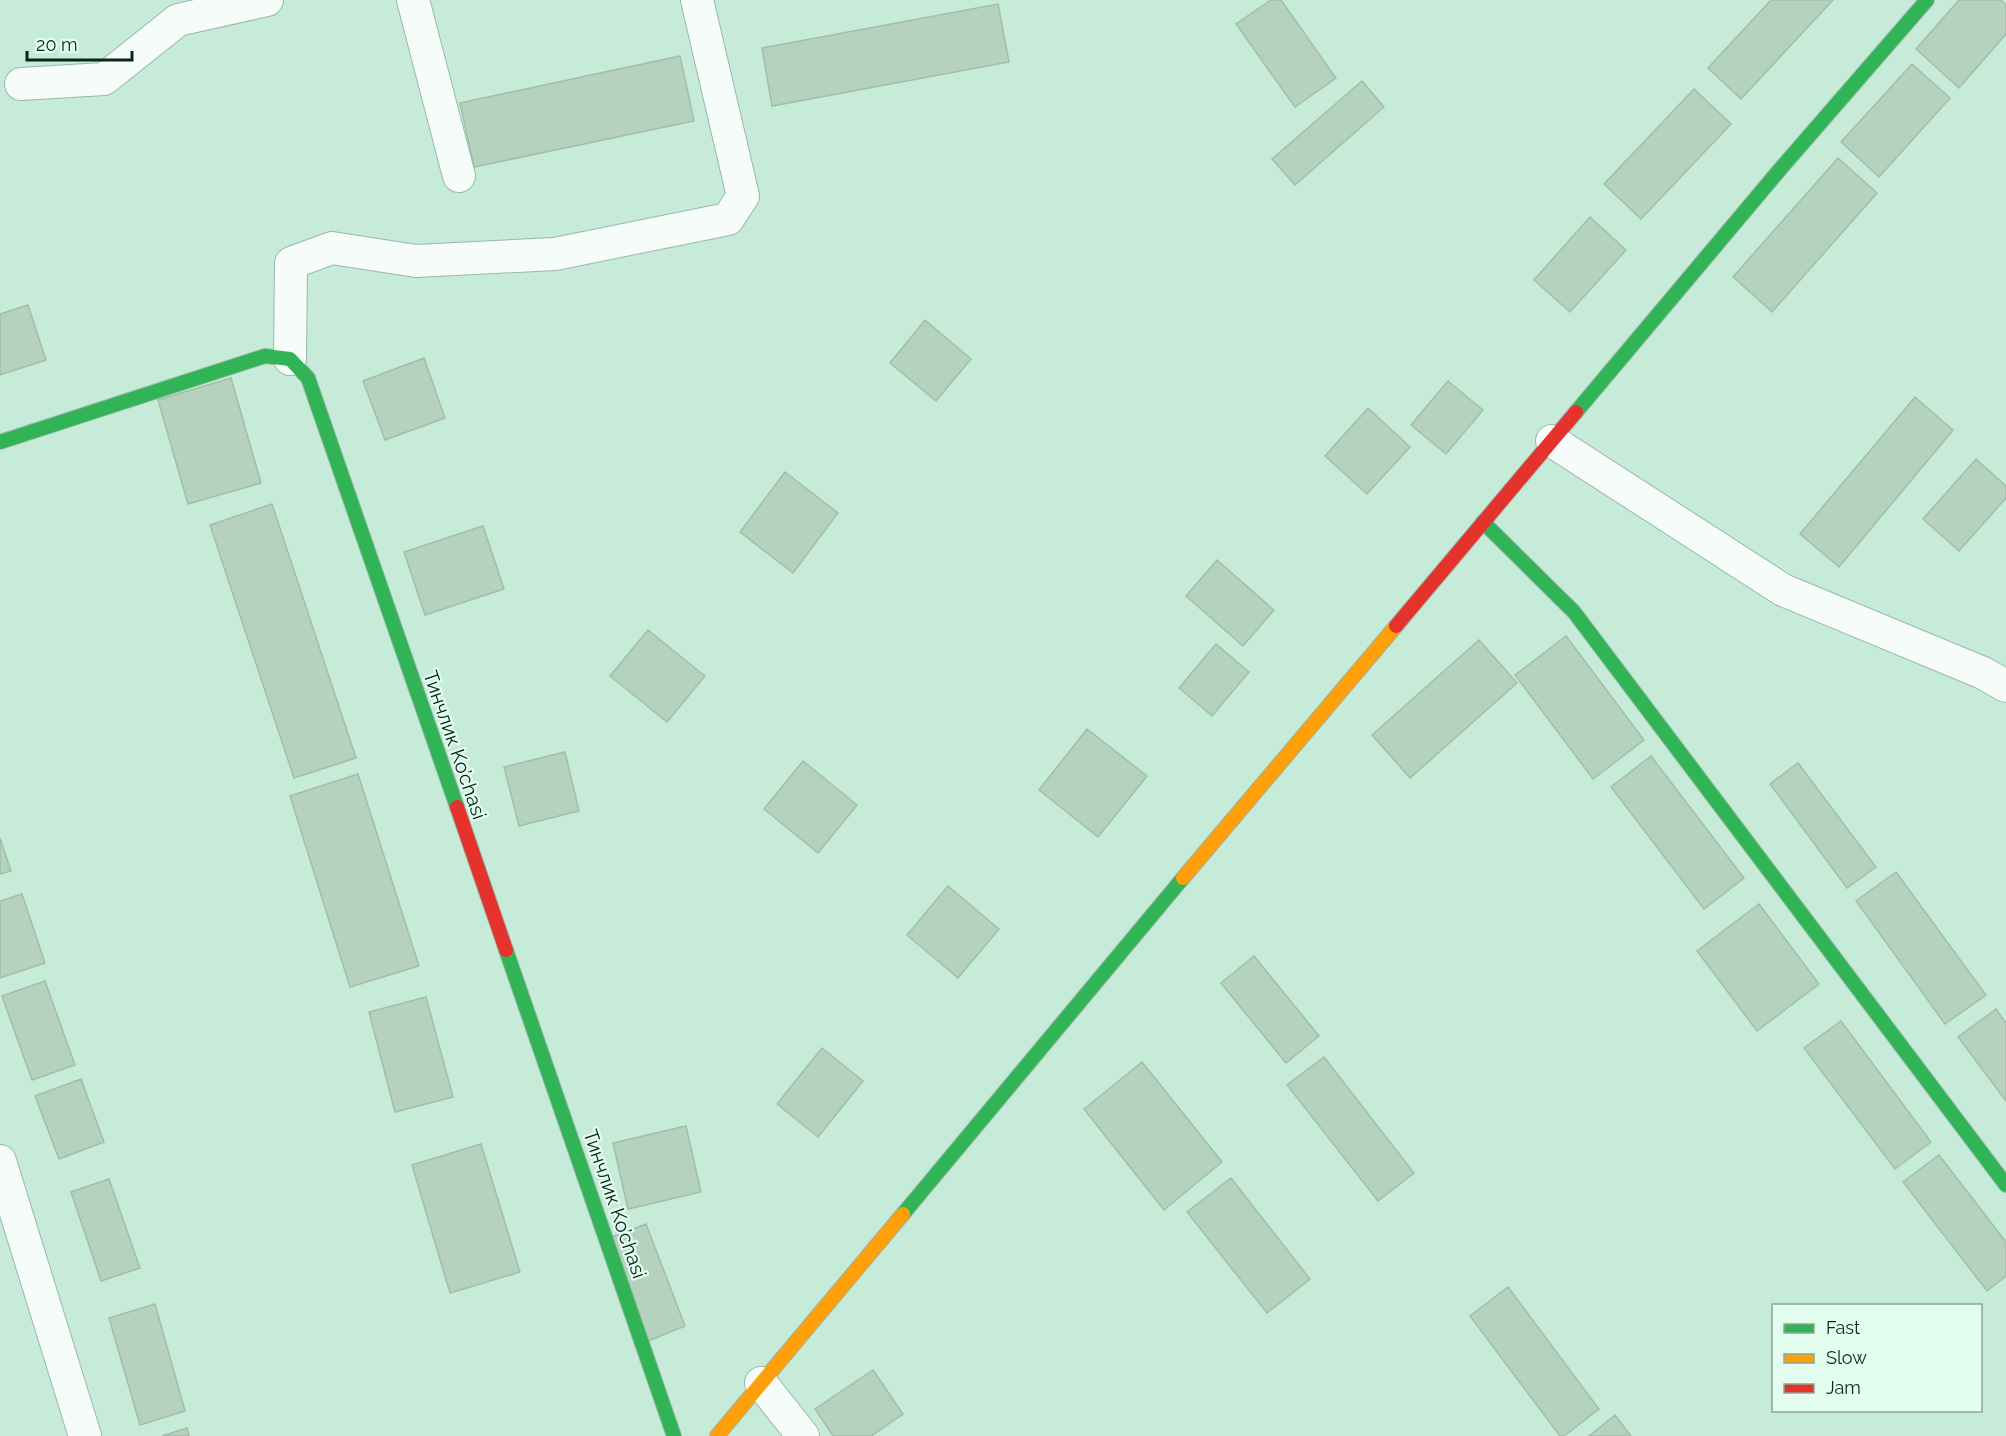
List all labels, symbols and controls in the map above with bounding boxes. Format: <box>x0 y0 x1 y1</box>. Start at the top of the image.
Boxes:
scale bar <box>27 24 132 62</box>
text: 20 m <box>36 34 78 55</box>
street label: Тинчлик Ko’chasi <box>418 667 492 823</box>
street label: Тинчлик Ko’chasi <box>578 1126 652 1282</box>
legend <box>1772 1304 1982 1412</box>
text: Fast <box>1826 1317 1860 1338</box>
text: Slow <box>1826 1347 1867 1368</box>
text: Jam <box>1826 1377 1861 1398</box>

